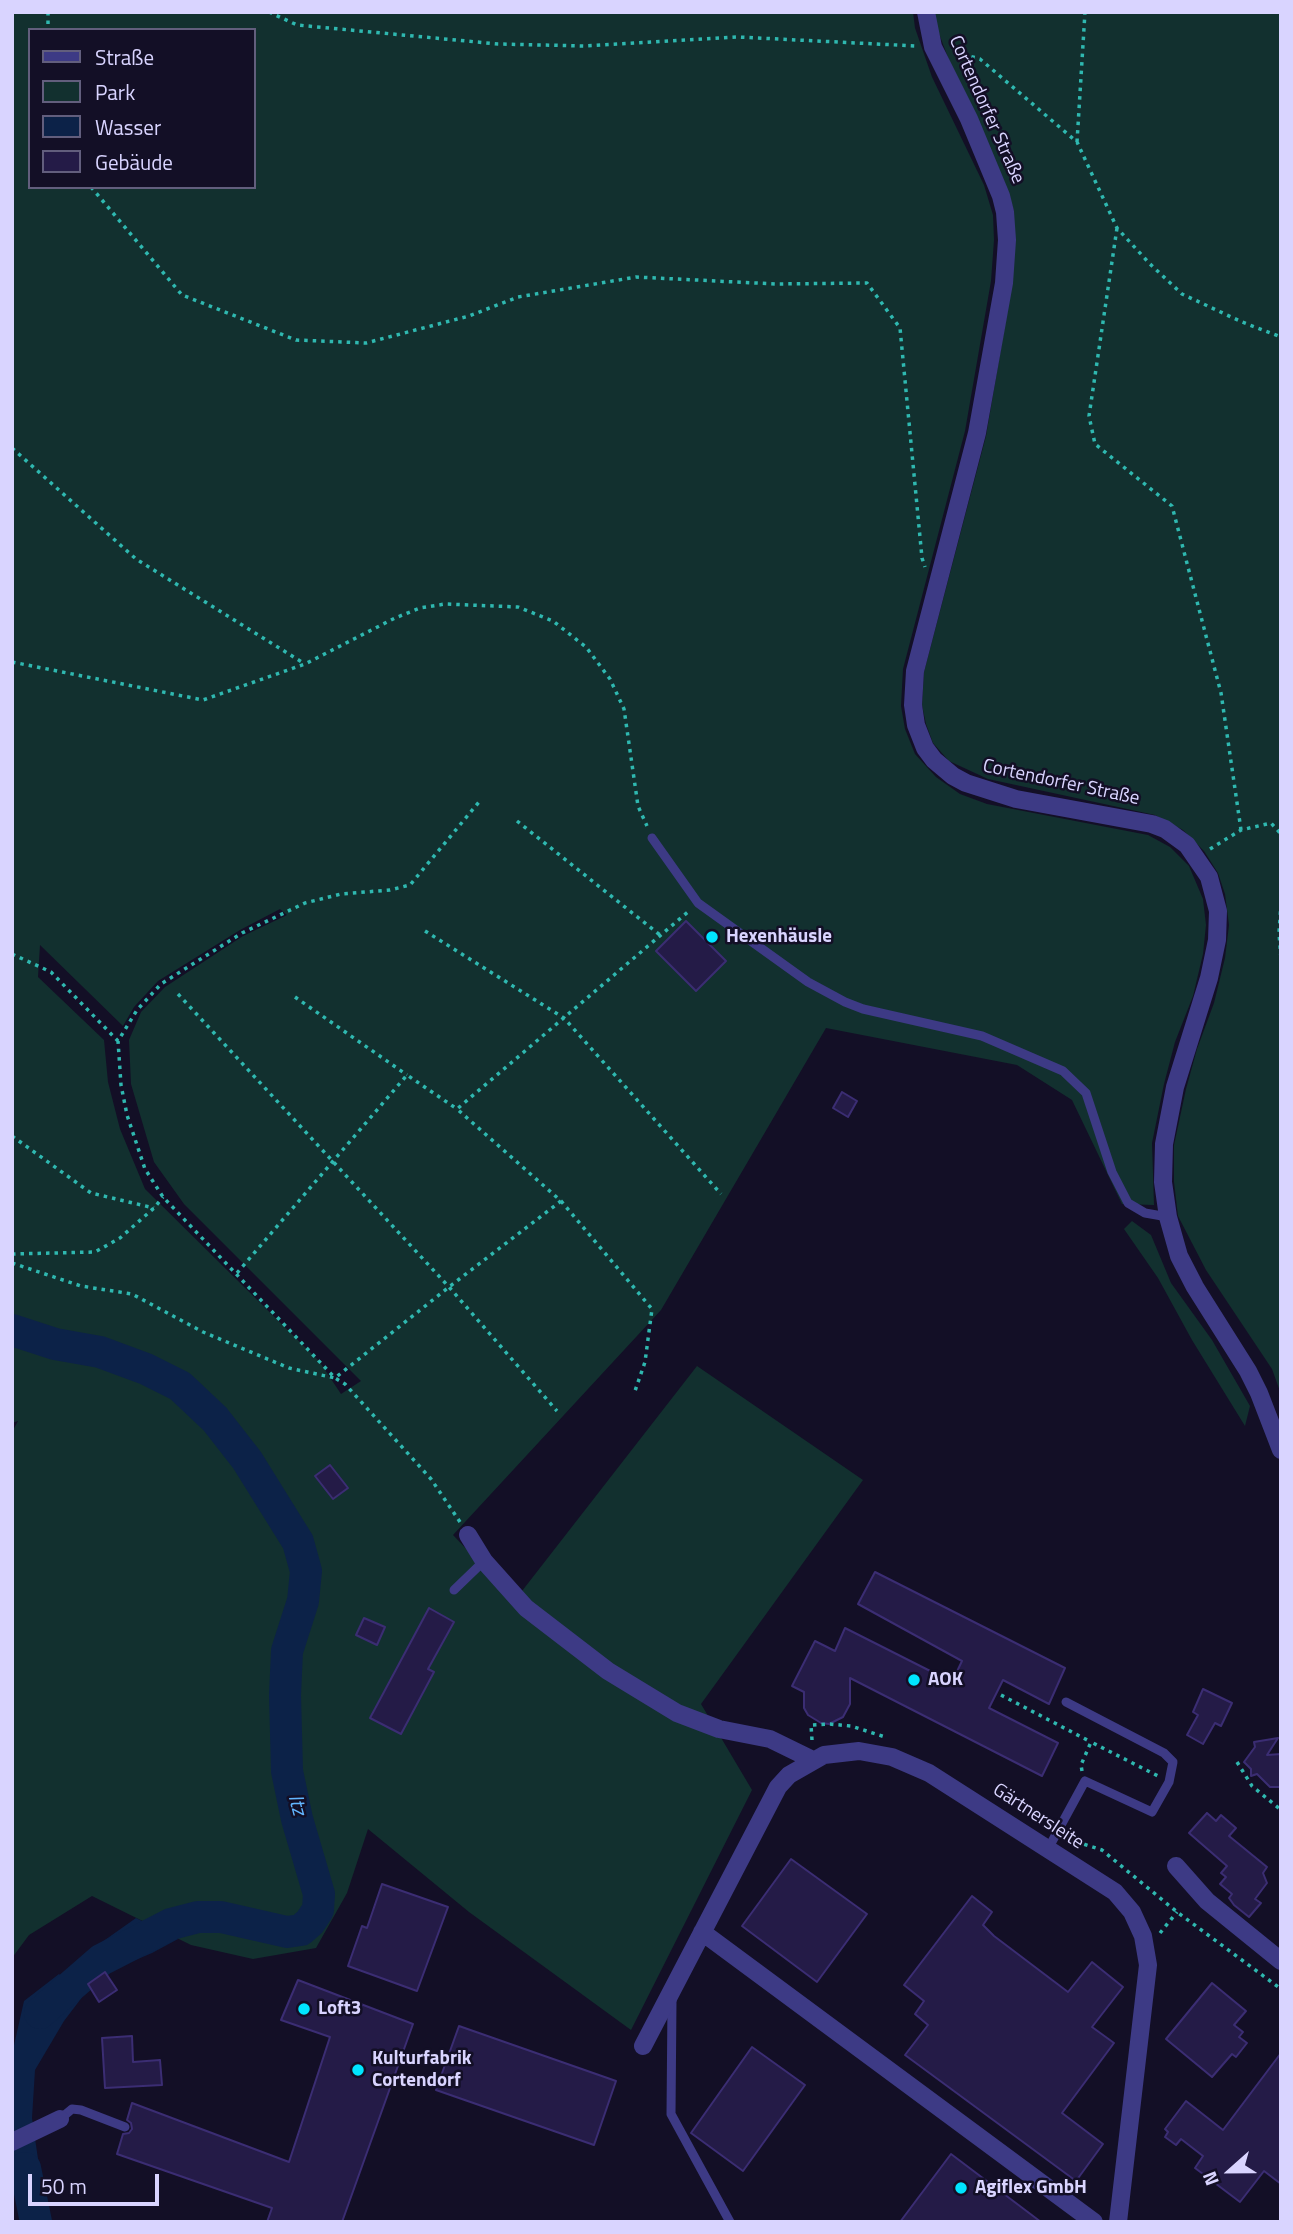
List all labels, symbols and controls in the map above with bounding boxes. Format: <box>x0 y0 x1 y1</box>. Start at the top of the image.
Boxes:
legend <box>28 28 256 189</box>
street label: Cortendorfer Straße <box>943 32 1029 188</box>
text: Straße <box>95 41 154 73</box>
text: Park <box>95 76 135 108</box>
text: Wasser <box>95 111 161 143</box>
text: Gebäude <box>95 146 173 178</box>
street label: Cortendorfer Straße <box>981 755 1141 811</box>
place label: Hexenhäusle <box>726 926 832 948</box>
marker: Hexenhäusle <box>704 929 720 945</box>
place label: AOK <box>928 1669 963 1691</box>
marker: AOK <box>906 1672 922 1688</box>
street label: Gärtnersleite <box>988 1779 1088 1855</box>
water label: Itz <box>281 1792 311 1818</box>
place label: Loft3 <box>318 1998 361 2020</box>
marker: Loft3 <box>296 2001 312 2017</box>
place label: Kulturfabrik Cortendorf <box>372 2048 472 2092</box>
marker: Kulturfabrik Cortendorf <box>350 2062 366 2078</box>
north arrow <box>1195 2136 1265 2206</box>
scale bar <box>32 2160 163 2204</box>
text: N <box>1194 2167 1226 2190</box>
text: 50 m <box>41 2170 87 2202</box>
place label: Agiflex GmbH <box>975 2177 1087 2199</box>
marker: Agiflex GmbH <box>953 2180 969 2196</box>

